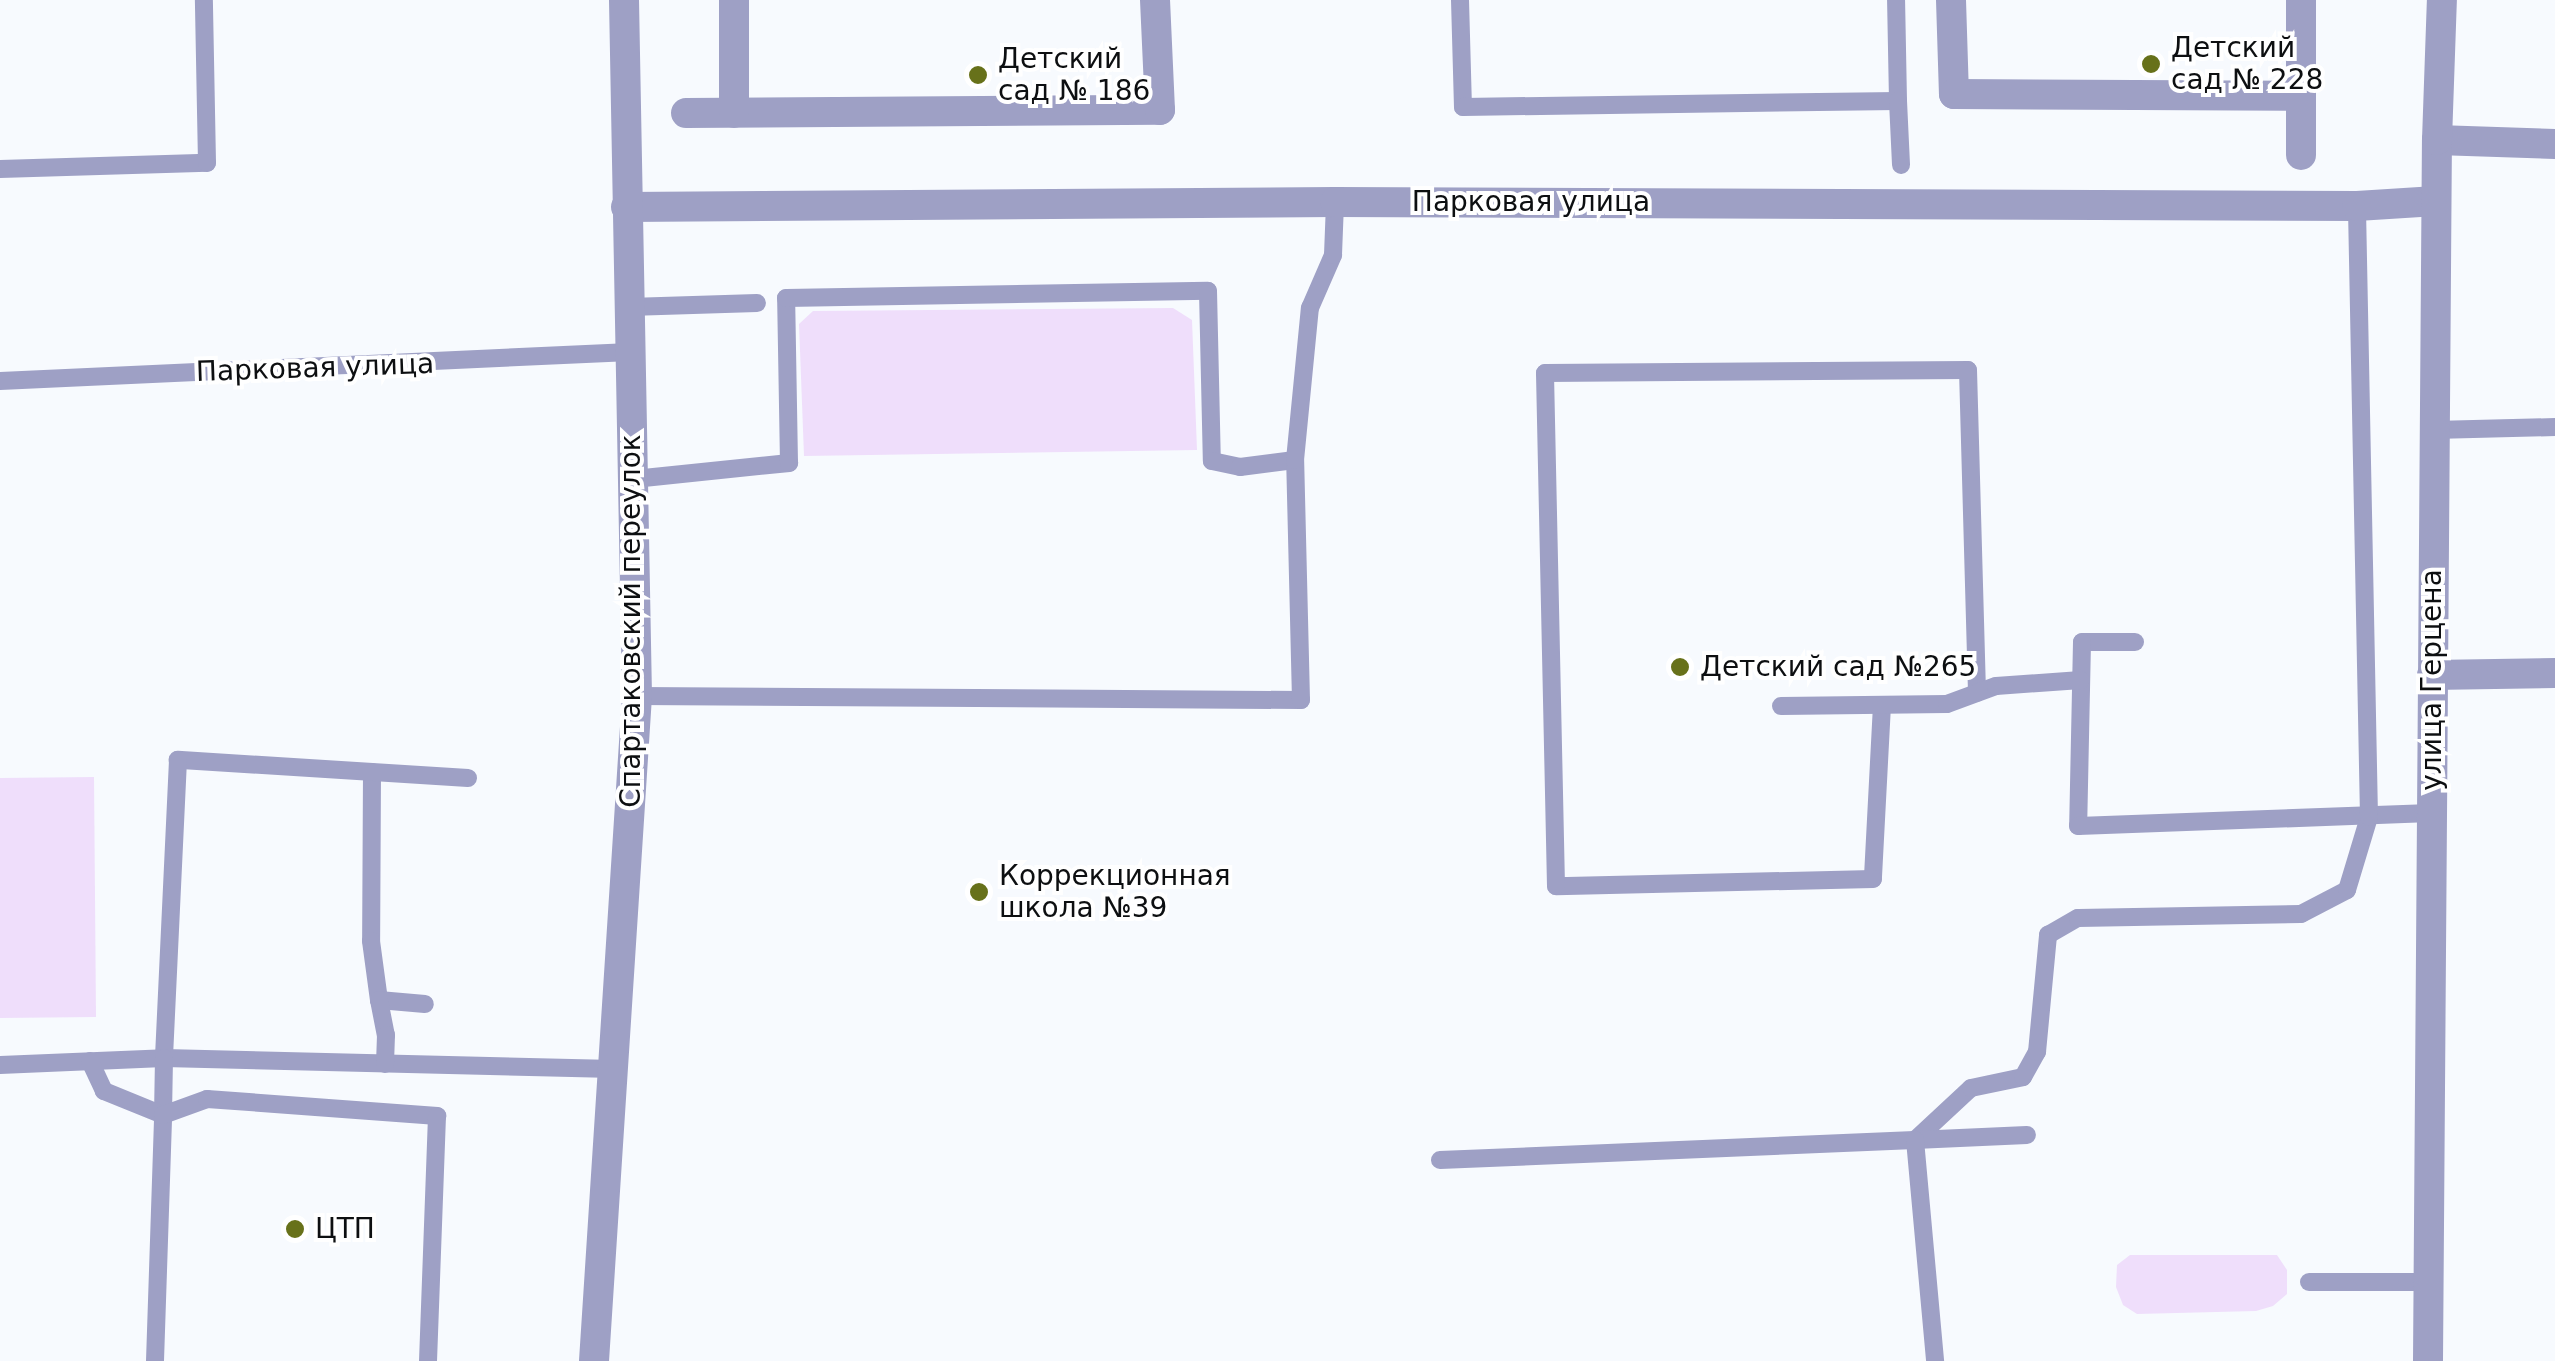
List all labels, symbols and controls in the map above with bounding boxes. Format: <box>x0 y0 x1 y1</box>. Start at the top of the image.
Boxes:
place label: Детский сад № 228 <box>2171 31 2323 97</box>
place label: Детский сад № 186 <box>998 42 1150 108</box>
marker: Детский сад № 228 <box>2140 53 2162 75</box>
marker: Детский сад № 186 <box>967 64 989 86</box>
street label: Парковая улица <box>1412 185 1650 219</box>
street label: Парковая улица <box>195 347 435 389</box>
street label: Спартаковский переулок <box>614 434 648 808</box>
street label: улица Герцена <box>2415 569 2449 791</box>
place label: Детский сад №265 <box>1700 650 1976 684</box>
marker: Детский сад №265 <box>1669 656 1691 678</box>
place label: Коррекционная школа №39 <box>999 859 1231 925</box>
marker: Коррекционная школа №39 <box>968 881 990 903</box>
place label: ЦТП <box>315 1212 375 1246</box>
marker: ЦТП <box>284 1218 306 1240</box>

